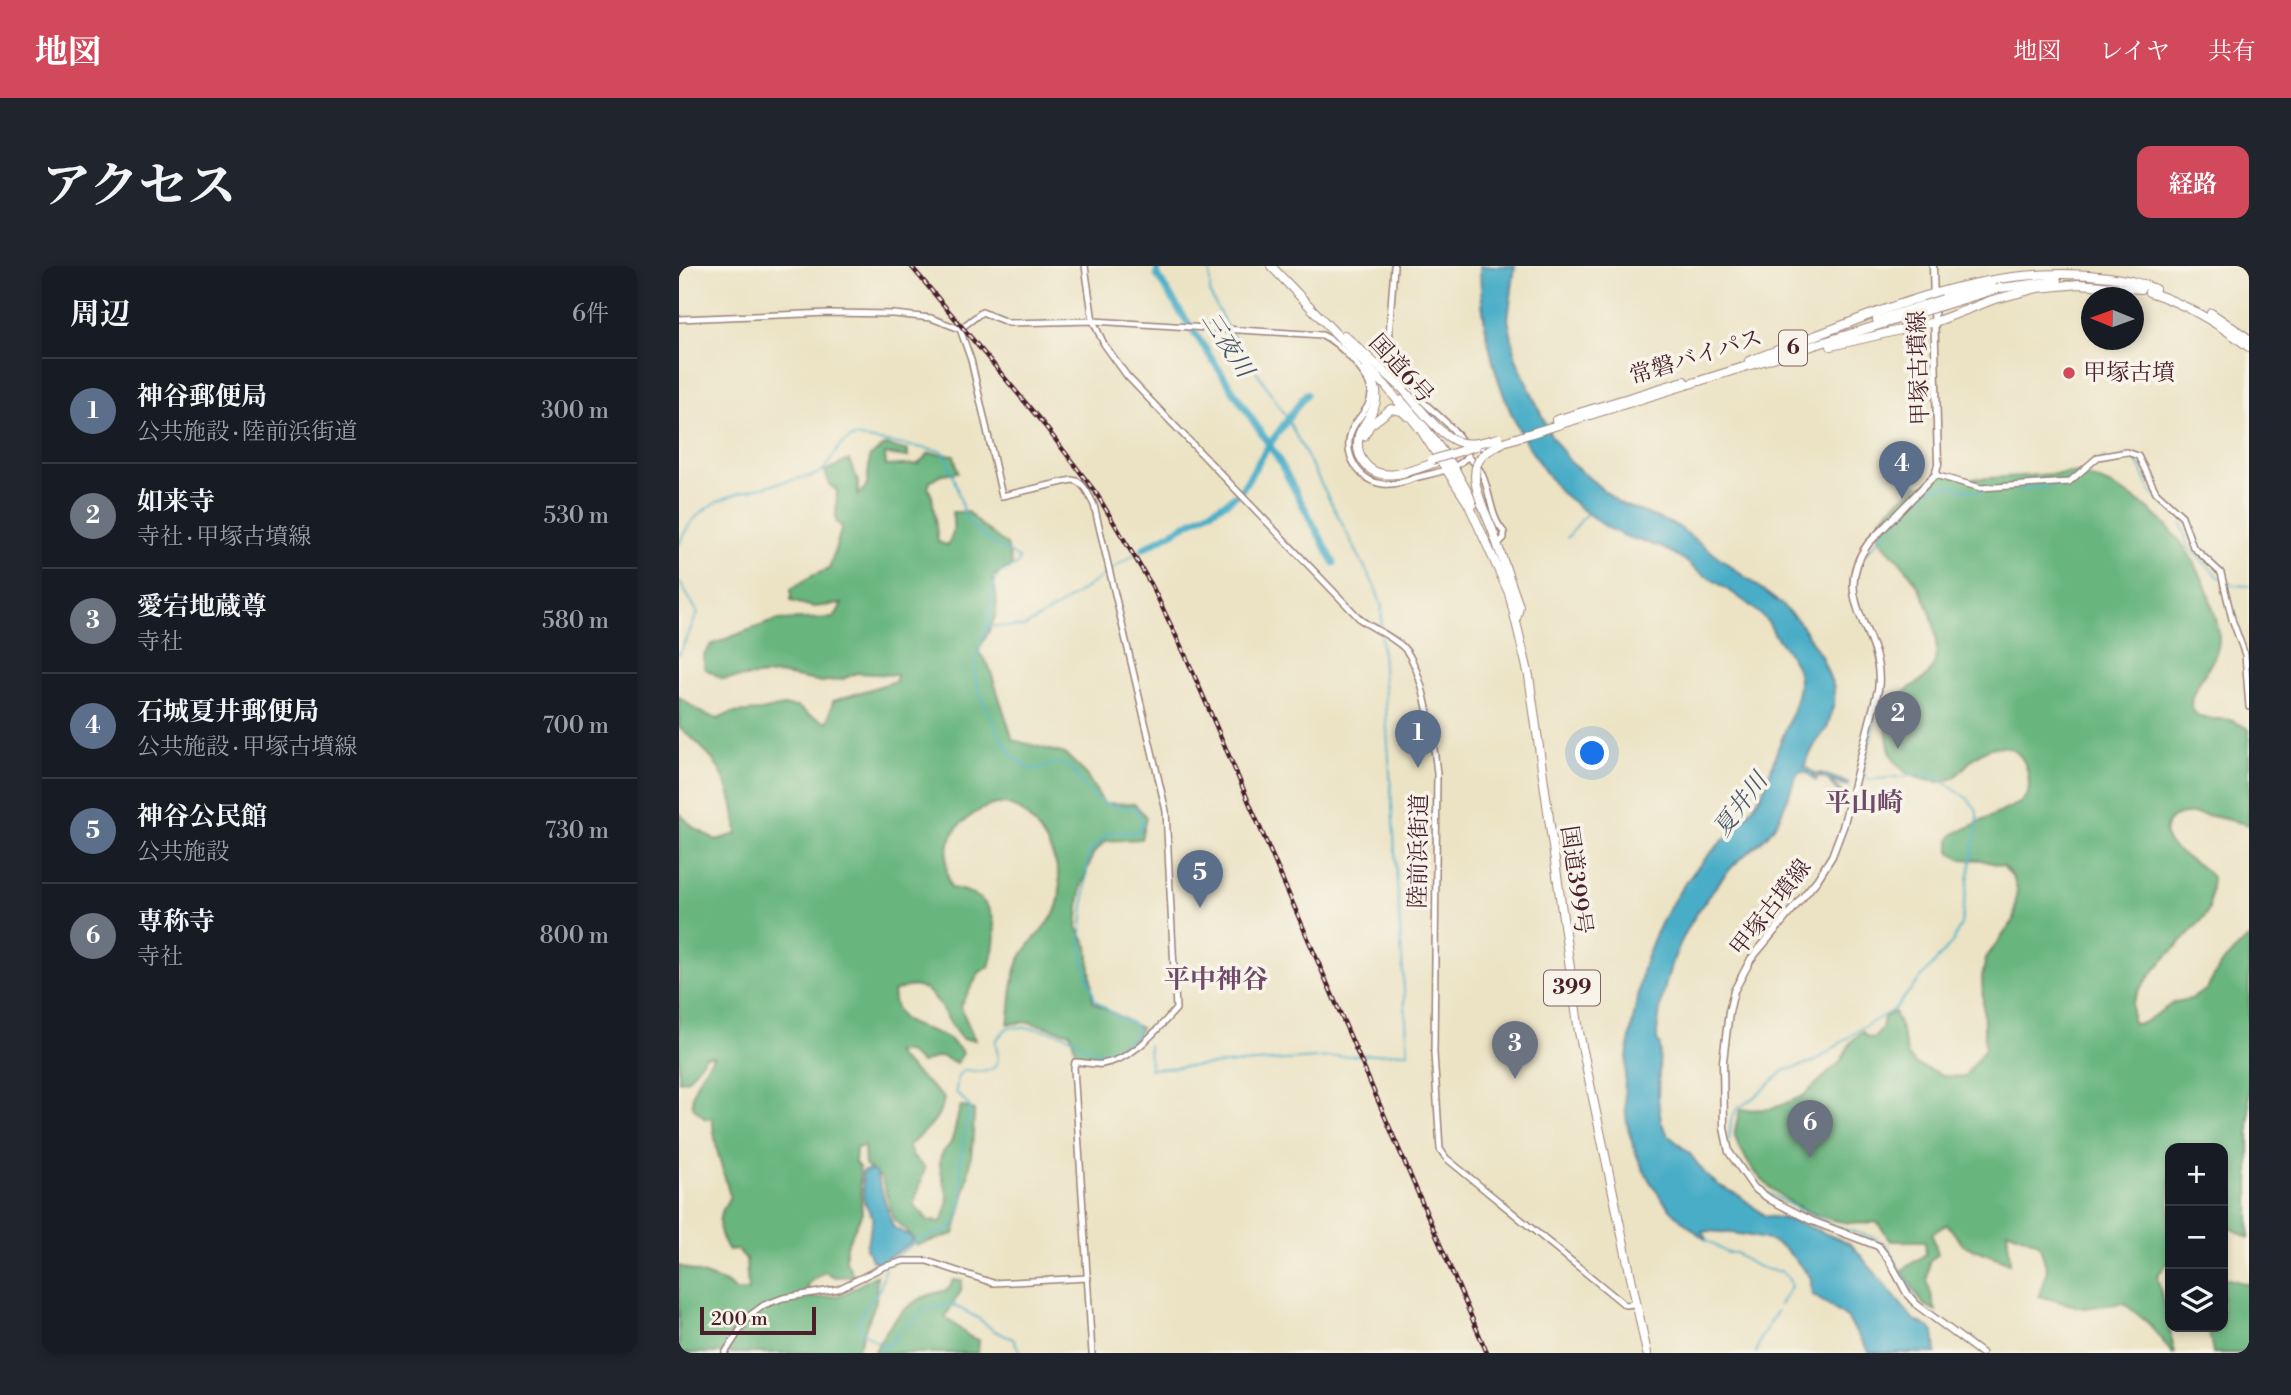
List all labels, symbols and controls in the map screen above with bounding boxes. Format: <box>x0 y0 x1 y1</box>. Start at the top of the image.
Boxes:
text: 地図 <box>35 33 101 74</box>
text: 地図 <box>2013 37 2061 67</box>
text: レイヤ <box>2099 37 2170 67</box>
text: 共有 <box>2208 37 2256 67</box>
button: 経路 <box>2137 146 2249 218</box>
text: アクセス <box>42 157 237 218</box>
north arrow <box>2081 287 2144 350</box>
text: 周辺 <box>70 296 130 334</box>
text: 6件 <box>572 300 609 328</box>
water label: 三夜川 <box>1195 307 1261 386</box>
street label: 甲塚古墳線 <box>1903 310 1935 426</box>
street label: 常磐バイパス <box>1626 324 1766 390</box>
street label: 国道6号 <box>1363 329 1439 409</box>
road number: 6 <box>1779 330 1807 366</box>
place label: 甲塚古墳 <box>2083 359 2175 387</box>
marker: 甲塚古墳 <box>2061 365 2077 381</box>
text: 神谷郵便局 <box>137 381 267 413</box>
text: 1 <box>87 397 99 425</box>
text: 300 m <box>541 397 609 425</box>
text: 公共施設 · 陸前浜街道 <box>137 418 357 446</box>
pin: 4 <box>1879 441 1925 499</box>
text: 如来寺 <box>137 486 215 518</box>
text: 2 <box>86 502 100 530</box>
text: 530 m <box>543 502 609 530</box>
text: 寺社 · 甲塚古墳線 <box>137 523 311 551</box>
text: 愛宕地蔵尊 <box>137 591 267 623</box>
text: 3 <box>86 607 100 635</box>
text: 580 m <box>542 607 609 635</box>
text: 寺社 <box>137 628 183 656</box>
pin: 2 <box>1875 691 1921 749</box>
text: 石城夏井郵便局 <box>137 696 319 728</box>
pin: 1 <box>1395 710 1441 768</box>
text: 4 <box>85 712 101 740</box>
text: 700 m <box>543 712 609 740</box>
text: 公共施設 · 甲塚古墳線 <box>137 733 357 761</box>
your location <box>1575 736 1609 770</box>
water label: 夏井川 <box>1707 765 1776 843</box>
district label: 平山崎 <box>1825 787 1903 819</box>
street label: 陸前浜街道 <box>1404 793 1434 909</box>
text: 神谷公民館 <box>137 801 267 833</box>
text: 5 <box>86 817 100 845</box>
text: 730 m <box>545 817 609 845</box>
street label: 国道399号 <box>1555 824 1597 936</box>
text: 公共施設 <box>137 838 229 866</box>
pin: 5 <box>1177 850 1223 908</box>
street label: 甲塚古墳線 <box>1725 854 1817 962</box>
text: 専称寺 <box>137 906 215 938</box>
text: 6 <box>86 922 100 950</box>
text: 800 m <box>540 922 609 950</box>
text: 寺社 <box>137 943 183 971</box>
district label: 平中神谷 <box>1164 964 1268 996</box>
road number: 399 <box>1544 970 1600 1006</box>
pin: 3 <box>1492 1021 1538 1079</box>
pin: 6 <box>1787 1100 1833 1158</box>
map controls <box>2165 1143 2228 1332</box>
button: + <box>2165 1143 2228 1206</box>
button: − <box>2165 1206 2228 1269</box>
button: layers <box>2165 1269 2228 1332</box>
scale bar <box>700 1304 815 1336</box>
text: 200 m <box>711 1307 768 1331</box>

